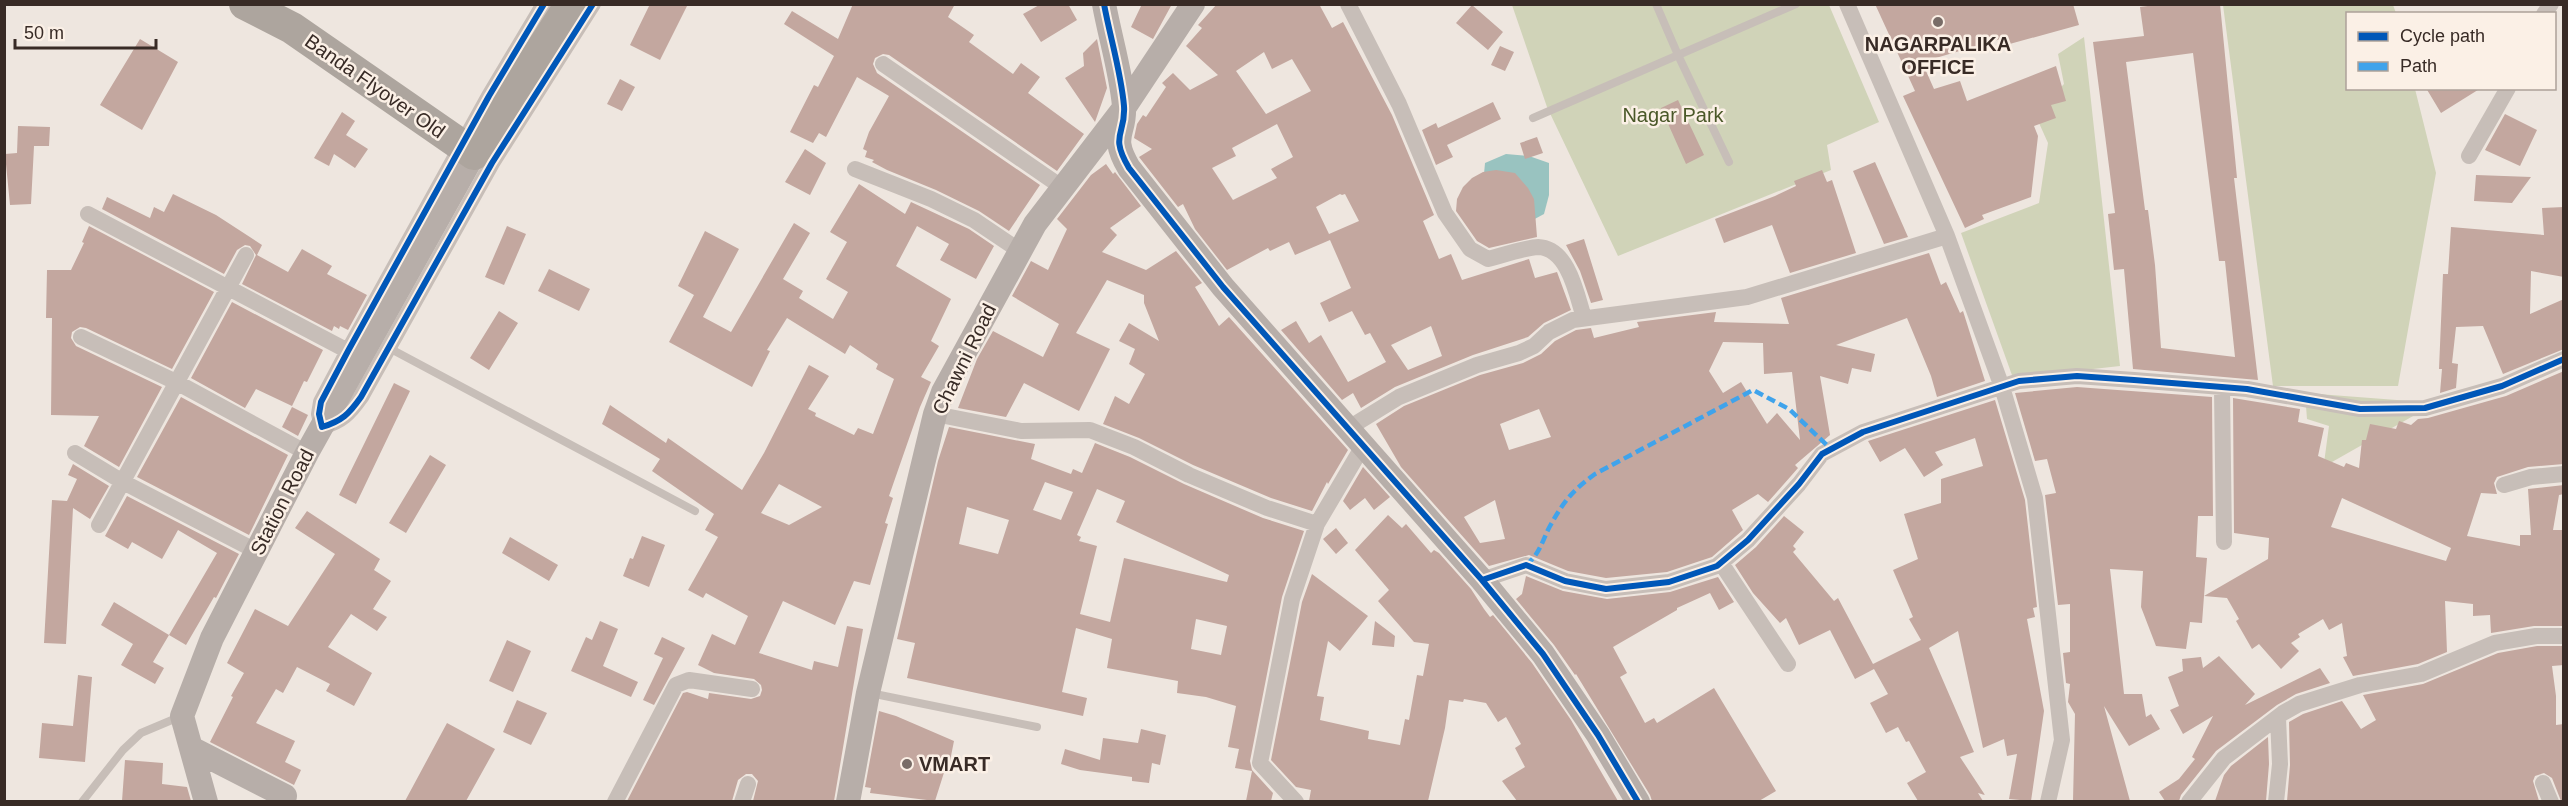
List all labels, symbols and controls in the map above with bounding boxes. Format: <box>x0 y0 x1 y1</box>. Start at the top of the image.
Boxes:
scale bar <box>15 12 156 50</box>
legend <box>2346 12 2556 90</box>
marker: NAGARPALIKA OFFICE <box>1931 15 1945 29</box>
text: 50 m <box>24 23 64 43</box>
text: Cycle path <box>2400 26 2485 46</box>
street label: Banda Flyover Old <box>301 29 449 143</box>
place label: NAGARPALIKA OFFICE <box>1865 33 2011 78</box>
text: Path <box>2400 56 2437 76</box>
park label: Nagar Park <box>1622 104 1725 126</box>
street label: Chawni Road <box>928 300 1000 418</box>
street label: Station Road <box>246 445 318 559</box>
place label: VMART <box>919 753 990 775</box>
marker: VMART <box>900 757 914 771</box>

